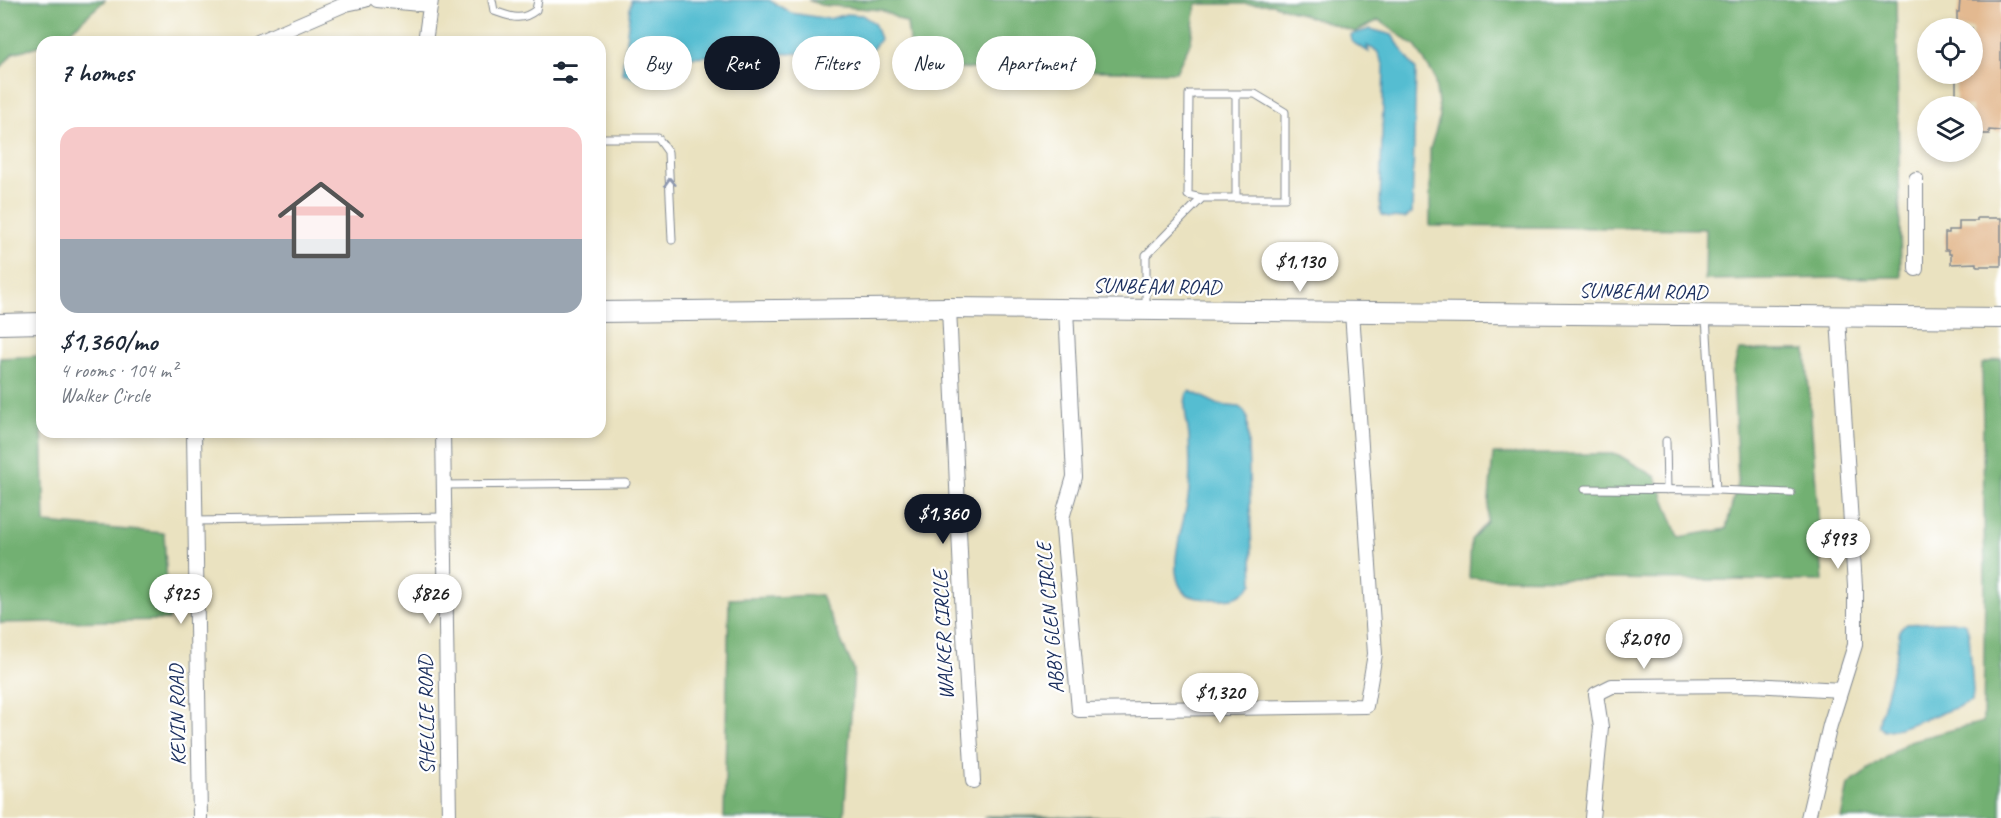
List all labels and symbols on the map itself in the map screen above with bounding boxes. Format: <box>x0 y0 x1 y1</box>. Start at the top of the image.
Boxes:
one-way arrow <box>663 178 676 187</box>
pin: $1,130 <box>1251 242 1349 293</box>
street label: SUNBEAM ROAD <box>1093 272 1223 300</box>
street label: SUNBEAM ROAD <box>1579 277 1709 305</box>
pin: $1,360 <box>894 494 992 545</box>
pin: $993 <box>1802 519 1874 570</box>
street label: ABBY GLEN CIRCLE <box>1030 539 1070 695</box>
street label: WALKER CIRCLE <box>926 567 959 700</box>
pin: $925 <box>145 574 217 625</box>
pin: $826 <box>394 574 466 625</box>
pin: $2,090 <box>1595 619 1693 670</box>
street label: SHELLIE ROAD <box>412 653 440 775</box>
street label: KEVIN ROAD <box>163 662 191 766</box>
pin: $1,320 <box>1171 673 1269 724</box>

